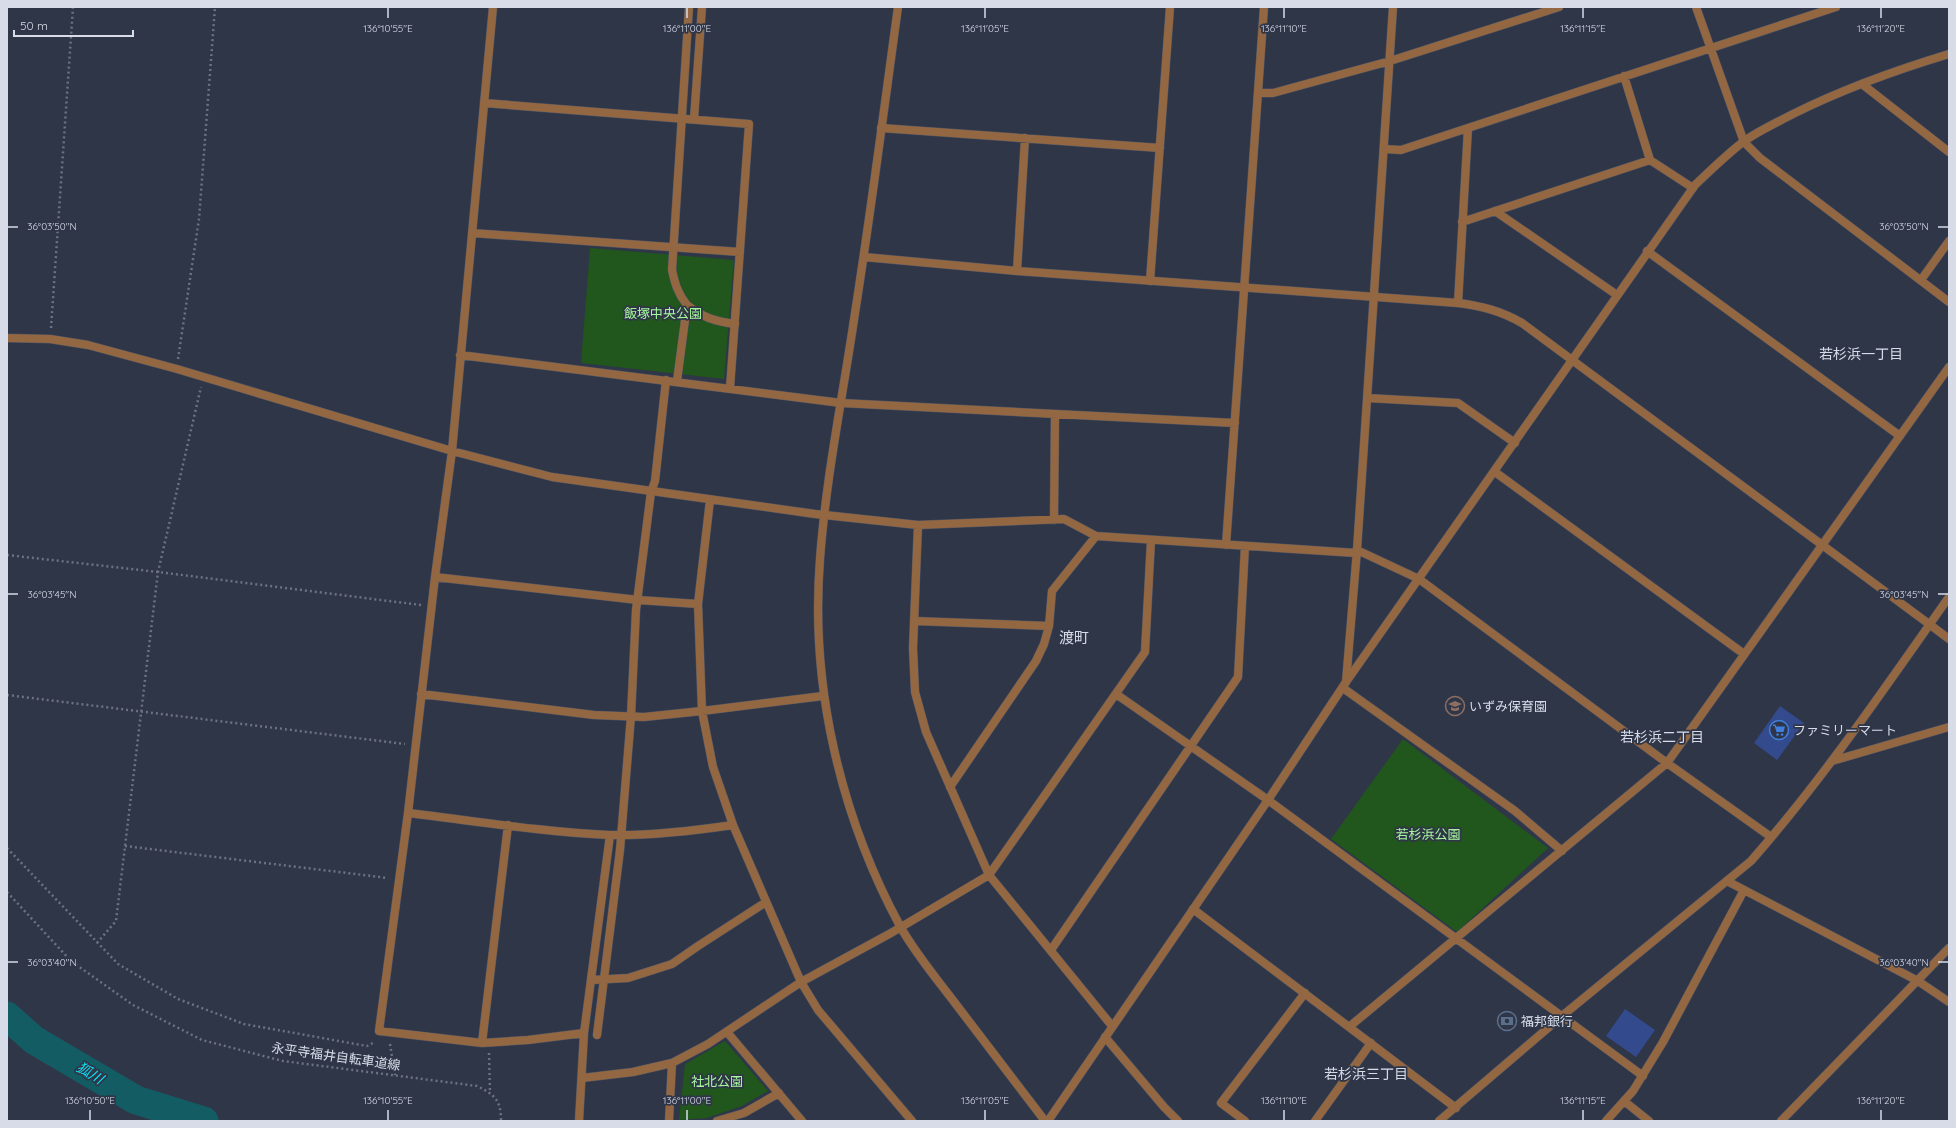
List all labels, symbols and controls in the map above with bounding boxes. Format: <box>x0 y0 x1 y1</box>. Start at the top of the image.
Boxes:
scale bar <box>14 12 133 38</box>
text: 50 m <box>20 18 48 33</box>
text: 136°10'55"E <box>363 22 413 35</box>
text: 136°11'00"E <box>663 22 712 35</box>
text: 136°11'05"E <box>961 22 1009 35</box>
text: 136°11'10"E <box>1261 22 1307 35</box>
text: 136°11'15"E <box>1560 22 1606 35</box>
text: 136°11'20"E <box>1857 22 1905 35</box>
text: 36°03'50"N <box>27 220 77 233</box>
text: 36°03'50"N <box>1879 220 1929 233</box>
park label: 飯塚中央公園 <box>624 305 702 321</box>
district label: 若杉浜一丁目 <box>1819 345 1903 363</box>
text: 36°03'45"N <box>28 588 76 601</box>
text: 36°03'45"N <box>1880 588 1928 601</box>
district label: 渡町 <box>1059 628 1089 647</box>
school or university icon: いずみ保育園 <box>1444 695 1466 717</box>
place label: いずみ保育園 <box>1469 698 1547 714</box>
supermarket icon: ファミリーマート <box>1768 719 1790 741</box>
place label: ファミリーマート <box>1793 722 1897 738</box>
district label: 若杉浜二丁目 <box>1620 728 1704 746</box>
park label: 若杉浜公園 <box>1395 826 1461 842</box>
text: 36°03'40"N <box>27 956 77 969</box>
text: 36°03'40"N <box>1879 956 1929 969</box>
bank icon: 福邦銀行 <box>1496 1010 1518 1032</box>
place label: 福邦銀行 <box>1521 1013 1573 1029</box>
street label: 永平寺福井自転車道線 <box>271 1039 401 1073</box>
water label: 狐川 <box>73 1058 108 1089</box>
district label: 若杉浜三丁目 <box>1324 1065 1408 1083</box>
park label: 社北公園 <box>691 1073 743 1089</box>
text: 136°10'50"E <box>65 1094 115 1107</box>
text: 136°10'55"E <box>363 1094 413 1107</box>
text: 136°11'00"E <box>663 1094 712 1107</box>
text: 136°11'05"E <box>961 1094 1009 1107</box>
text: 136°11'10"E <box>1261 1094 1307 1107</box>
text: 136°11'15"E <box>1560 1094 1606 1107</box>
text: 136°11'20"E <box>1857 1094 1905 1107</box>

